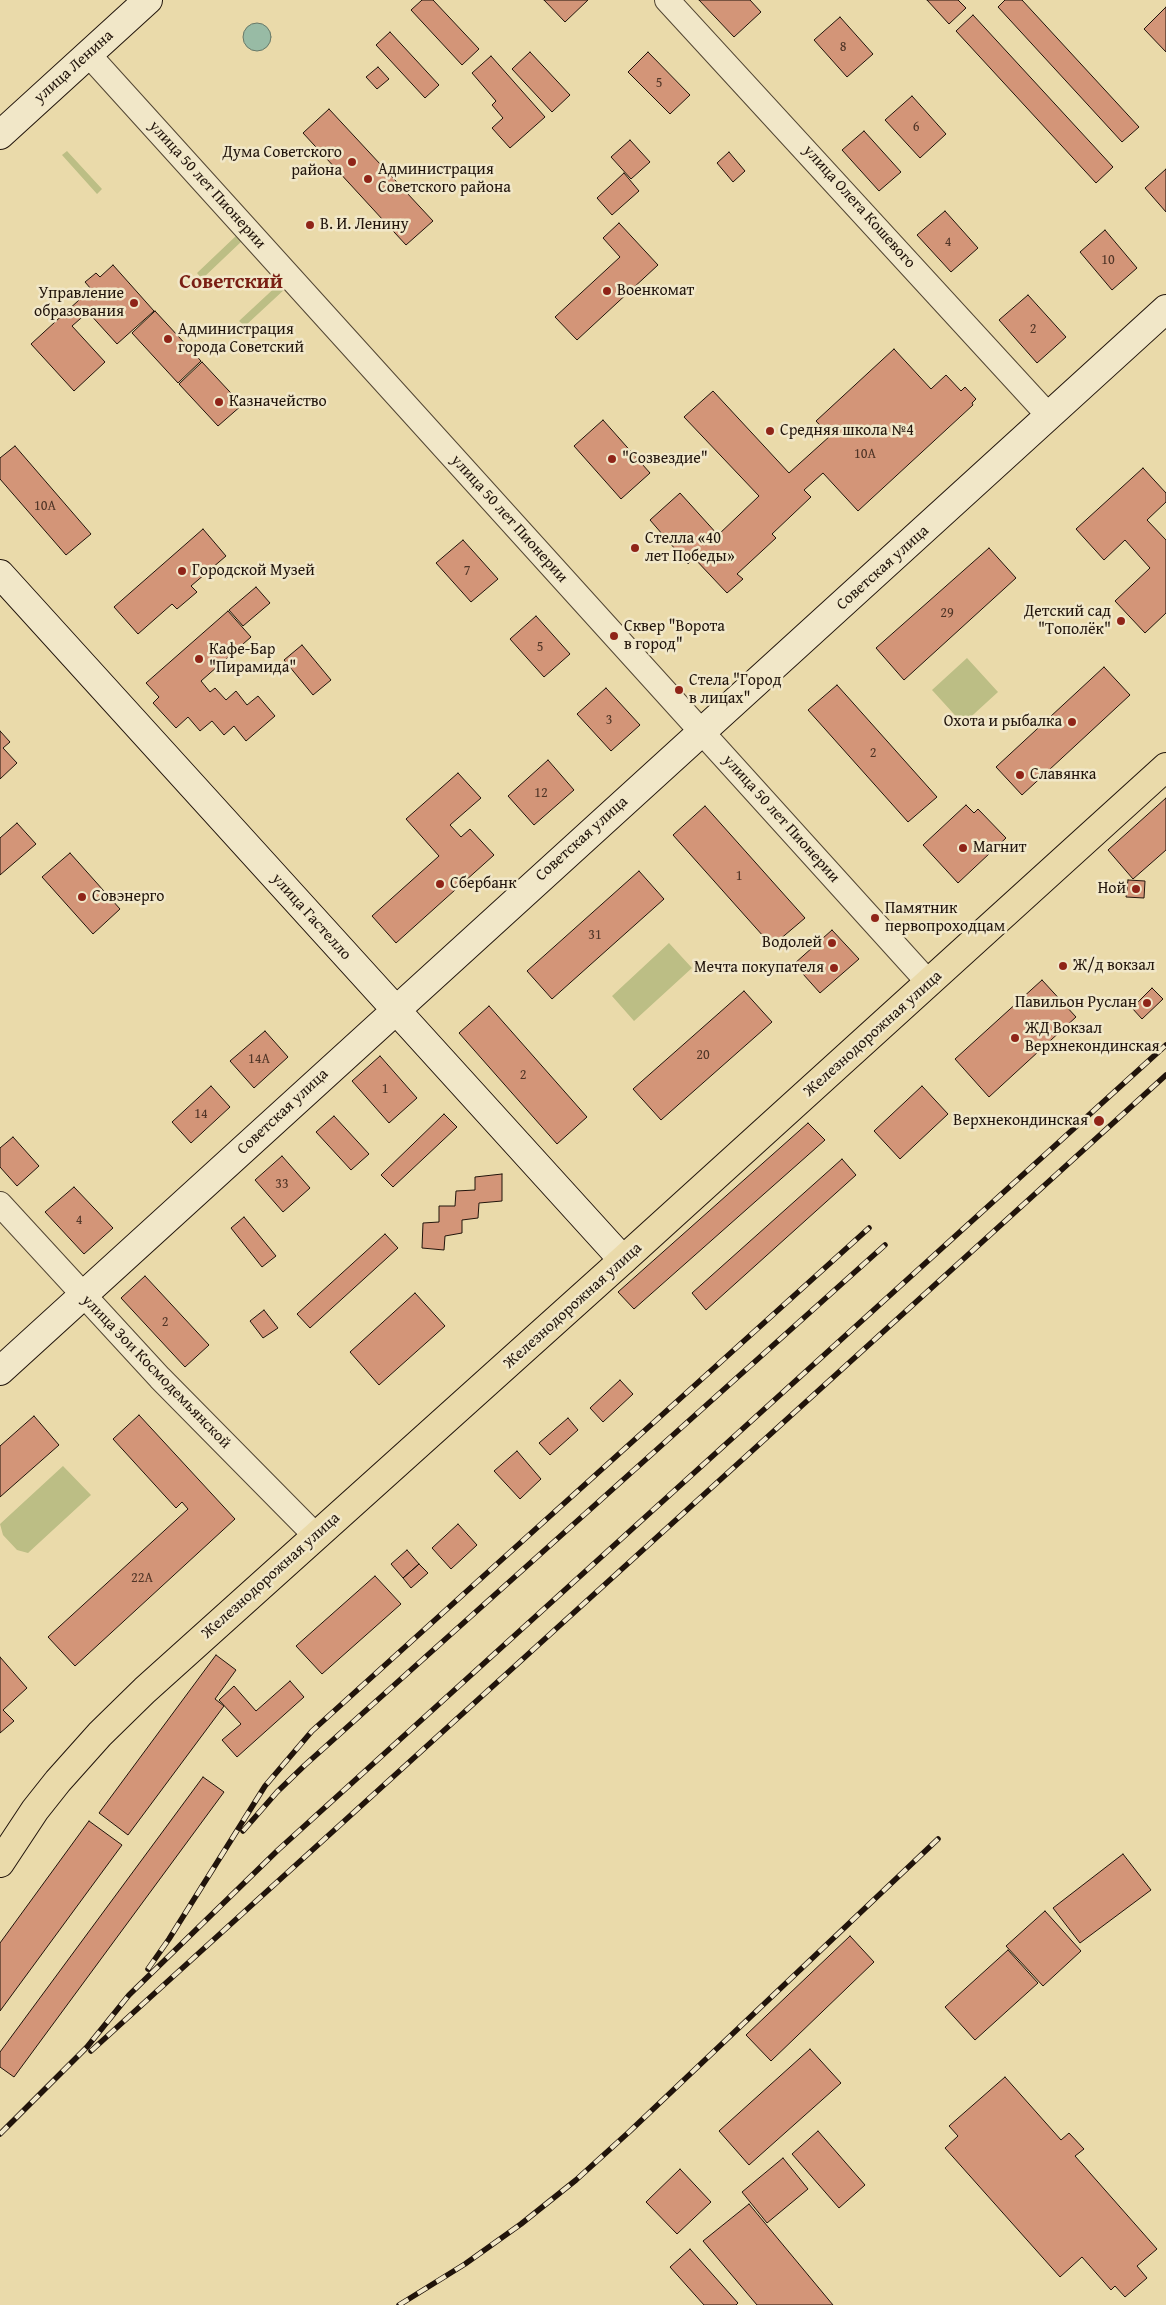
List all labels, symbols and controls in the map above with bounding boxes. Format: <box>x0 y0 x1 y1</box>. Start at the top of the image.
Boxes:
street label: улица Ленина <box>30 26 118 108</box>
house number: 8 <box>840 39 846 55</box>
house number: 5 <box>656 75 662 91</box>
street label: улица 50 лет Пионерии <box>144 117 270 253</box>
house number: 6 <box>913 119 919 135</box>
street label: улица Олега Кошевого <box>799 141 919 273</box>
place label: Дума Советского района <box>223 143 342 181</box>
marker: Дума Советского района <box>346 156 358 168</box>
place label: Администрация Советского района <box>378 160 511 198</box>
marker: Администрация Советского района <box>362 173 374 185</box>
place label: В. И. Ленину <box>320 215 409 235</box>
marker: В. И. Ленину <box>304 219 316 231</box>
house number: 4 <box>945 234 951 250</box>
house number: 10 <box>1101 252 1115 268</box>
district label: Советский <box>179 270 283 296</box>
place label: Военкомат <box>617 281 694 301</box>
place label: Управление образования <box>34 284 124 322</box>
marker: Военкомат <box>601 285 613 297</box>
marker: Управление образования <box>128 297 140 309</box>
place label: Администрация города Советский <box>178 320 304 358</box>
house number: 2 <box>1030 321 1036 337</box>
marker: Администрация города Советский <box>162 333 174 345</box>
place label: Казначейство <box>229 392 327 412</box>
marker: Казначейство <box>213 396 225 408</box>
place label: Средняя школа №4 <box>780 421 914 441</box>
marker: Средняя школа №4 <box>764 425 776 437</box>
house number: 10А <box>854 446 876 462</box>
place label: "Созвездие" <box>622 449 708 469</box>
street label: улица 50 лет Пионерии <box>446 451 572 587</box>
marker: "Созвездие" <box>606 453 618 465</box>
house number: 10А <box>34 498 56 514</box>
street label: Советская улица <box>833 521 933 615</box>
place label: Стелла «40 лет Победы» <box>645 529 735 567</box>
marker: Стелла «40 лет Победы» <box>629 542 641 554</box>
place label: Городской Музей <box>192 561 315 581</box>
house number: 7 <box>464 563 470 579</box>
marker: Городской Музей <box>176 565 188 577</box>
place label: Детский сад "Тополёк" <box>1024 602 1111 640</box>
house number: 29 <box>940 605 954 621</box>
marker: Детский сад "Тополёк" <box>1115 615 1127 627</box>
place label: Сквер "Ворота в город" <box>624 617 725 655</box>
marker: Сквер "Ворота в город" <box>608 630 620 642</box>
house number: 5 <box>537 639 543 655</box>
place label: Кафе-Бар "Пирамида" <box>209 640 296 678</box>
marker: Кафе-Бар "Пирамида" <box>193 653 205 665</box>
place label: Стела "Город в лицах" <box>689 671 781 709</box>
marker: Стела "Город в лицах" <box>673 684 685 696</box>
house number: 3 <box>606 712 612 728</box>
place label: Охота и рыбалка <box>944 712 1062 732</box>
marker: Охота и рыбалка <box>1066 716 1078 728</box>
house number: 2 <box>870 745 876 761</box>
street label: улица 50 лет Пионерии <box>718 751 844 887</box>
place label: Славянка <box>1030 765 1096 785</box>
marker: Славянка <box>1014 769 1026 781</box>
house number: 12 <box>534 785 548 801</box>
street label: Советская улица <box>532 792 632 886</box>
place label: Магнит <box>973 838 1026 858</box>
marker: Магнит <box>957 842 969 854</box>
house number: 1 <box>736 868 742 884</box>
street label: улица Гастелло <box>267 870 355 964</box>
place label: Сбербанк <box>450 874 516 894</box>
marker: Сбербанк <box>434 878 446 890</box>
place label: Ной <box>1098 879 1126 899</box>
marker: Ной <box>1130 883 1142 895</box>
place label: Совэнерго <box>92 887 165 907</box>
marker: Совэнерго <box>76 891 88 903</box>
place label: Памятник первопроходцам <box>885 899 1005 937</box>
marker: Памятник первопроходцам <box>869 912 881 924</box>
house number: 31 <box>588 927 602 943</box>
place label: Водолей <box>762 933 822 953</box>
marker: Водолей <box>826 937 838 949</box>
place label: Ж/д вокзал <box>1073 956 1155 976</box>
place label: Мечта покупателя <box>694 958 824 978</box>
marker: Ж/д вокзал <box>1057 960 1069 972</box>
marker: Мечта покупателя <box>828 962 840 974</box>
street label: Железнодорожная улица <box>800 967 946 1101</box>
place label: Павильон Руслан <box>1015 993 1137 1013</box>
marker: Павильон Руслан <box>1141 997 1153 1009</box>
place label: ЖД Вокзал Верхнекондинская <box>1025 1019 1160 1057</box>
marker: ЖД Вокзал Верхнекондинская <box>1009 1032 1021 1044</box>
house number: 20 <box>696 1047 710 1063</box>
house number: 14А <box>248 1051 270 1067</box>
street label: Советская улица <box>233 1065 333 1159</box>
house number: 2 <box>520 1067 526 1083</box>
house number: 1 <box>382 1081 388 1097</box>
house number: 14 <box>194 1106 208 1122</box>
place label: Верхнекондинская <box>953 1111 1088 1131</box>
marker: Верхнекондинская <box>1092 1114 1106 1128</box>
house number: 33 <box>275 1176 289 1192</box>
house number: 4 <box>76 1212 82 1228</box>
street label: Железнодорожная улица <box>500 1239 646 1373</box>
street label: улица Зои Космодемьянской <box>77 1291 235 1453</box>
house number: 2 <box>162 1314 168 1330</box>
street label: Железнодорожная улица <box>198 1509 344 1643</box>
house number: 22А <box>131 1570 153 1586</box>

